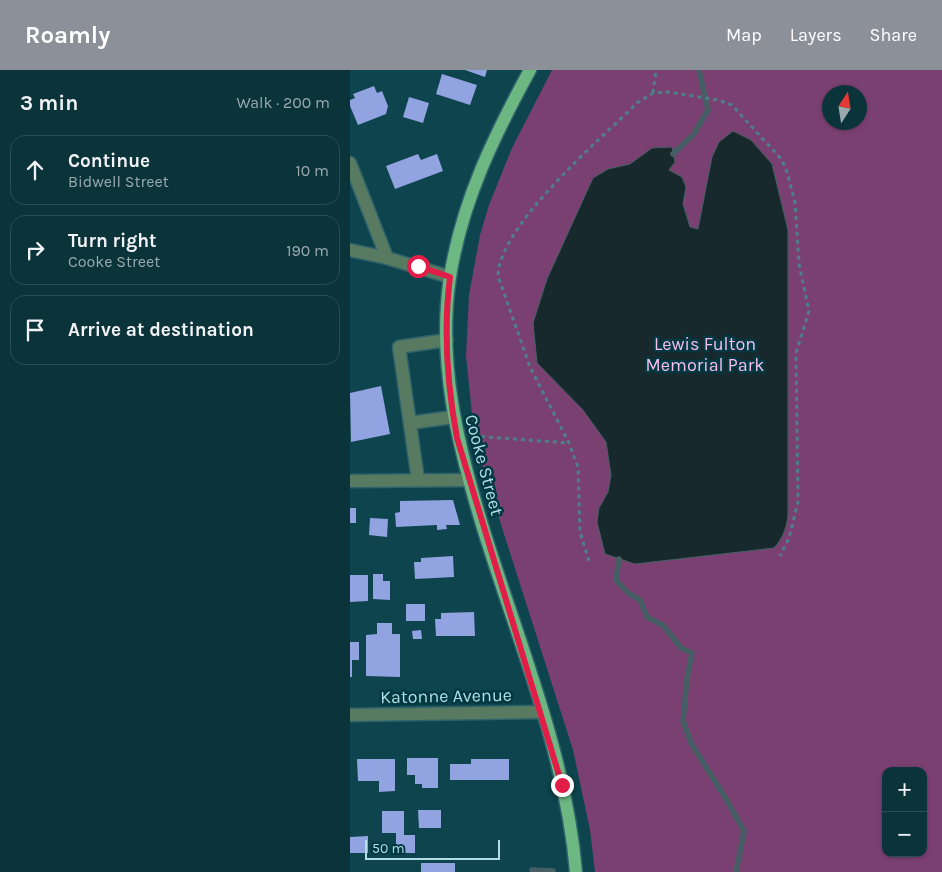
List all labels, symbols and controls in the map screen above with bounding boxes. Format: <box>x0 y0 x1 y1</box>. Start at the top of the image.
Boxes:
text: Roamly <box>25 21 110 49</box>
text: Map <box>726 24 762 46</box>
text: Layers <box>790 24 842 46</box>
text: Share <box>870 24 917 46</box>
north arrow <box>822 85 867 130</box>
text: 3 min <box>20 91 78 115</box>
text: Walk · 200 m <box>236 93 330 112</box>
text: Continue <box>68 150 150 172</box>
icon: ahead <box>21 156 49 184</box>
text: 10 m <box>295 161 329 180</box>
text: Bidwell Street <box>68 172 169 191</box>
text: Turn right <box>68 230 157 252</box>
icon: right <box>21 236 49 264</box>
text: 190 m <box>286 241 329 260</box>
text: Cooke Street <box>68 252 160 271</box>
route start <box>407 255 430 278</box>
icon: arrive <box>21 316 49 344</box>
text: Arrive at destination <box>68 319 254 341</box>
park label: Lewis Fulton Memorial Park <box>646 333 764 376</box>
street label: Cooke Street <box>460 412 508 518</box>
street label: Katonne Avenue <box>380 684 512 708</box>
map controls <box>882 767 927 857</box>
button: + <box>882 767 927 812</box>
route end <box>551 774 574 797</box>
button: − <box>882 812 927 857</box>
scale bar <box>365 837 500 860</box>
text: 50 m <box>372 840 405 857</box>

